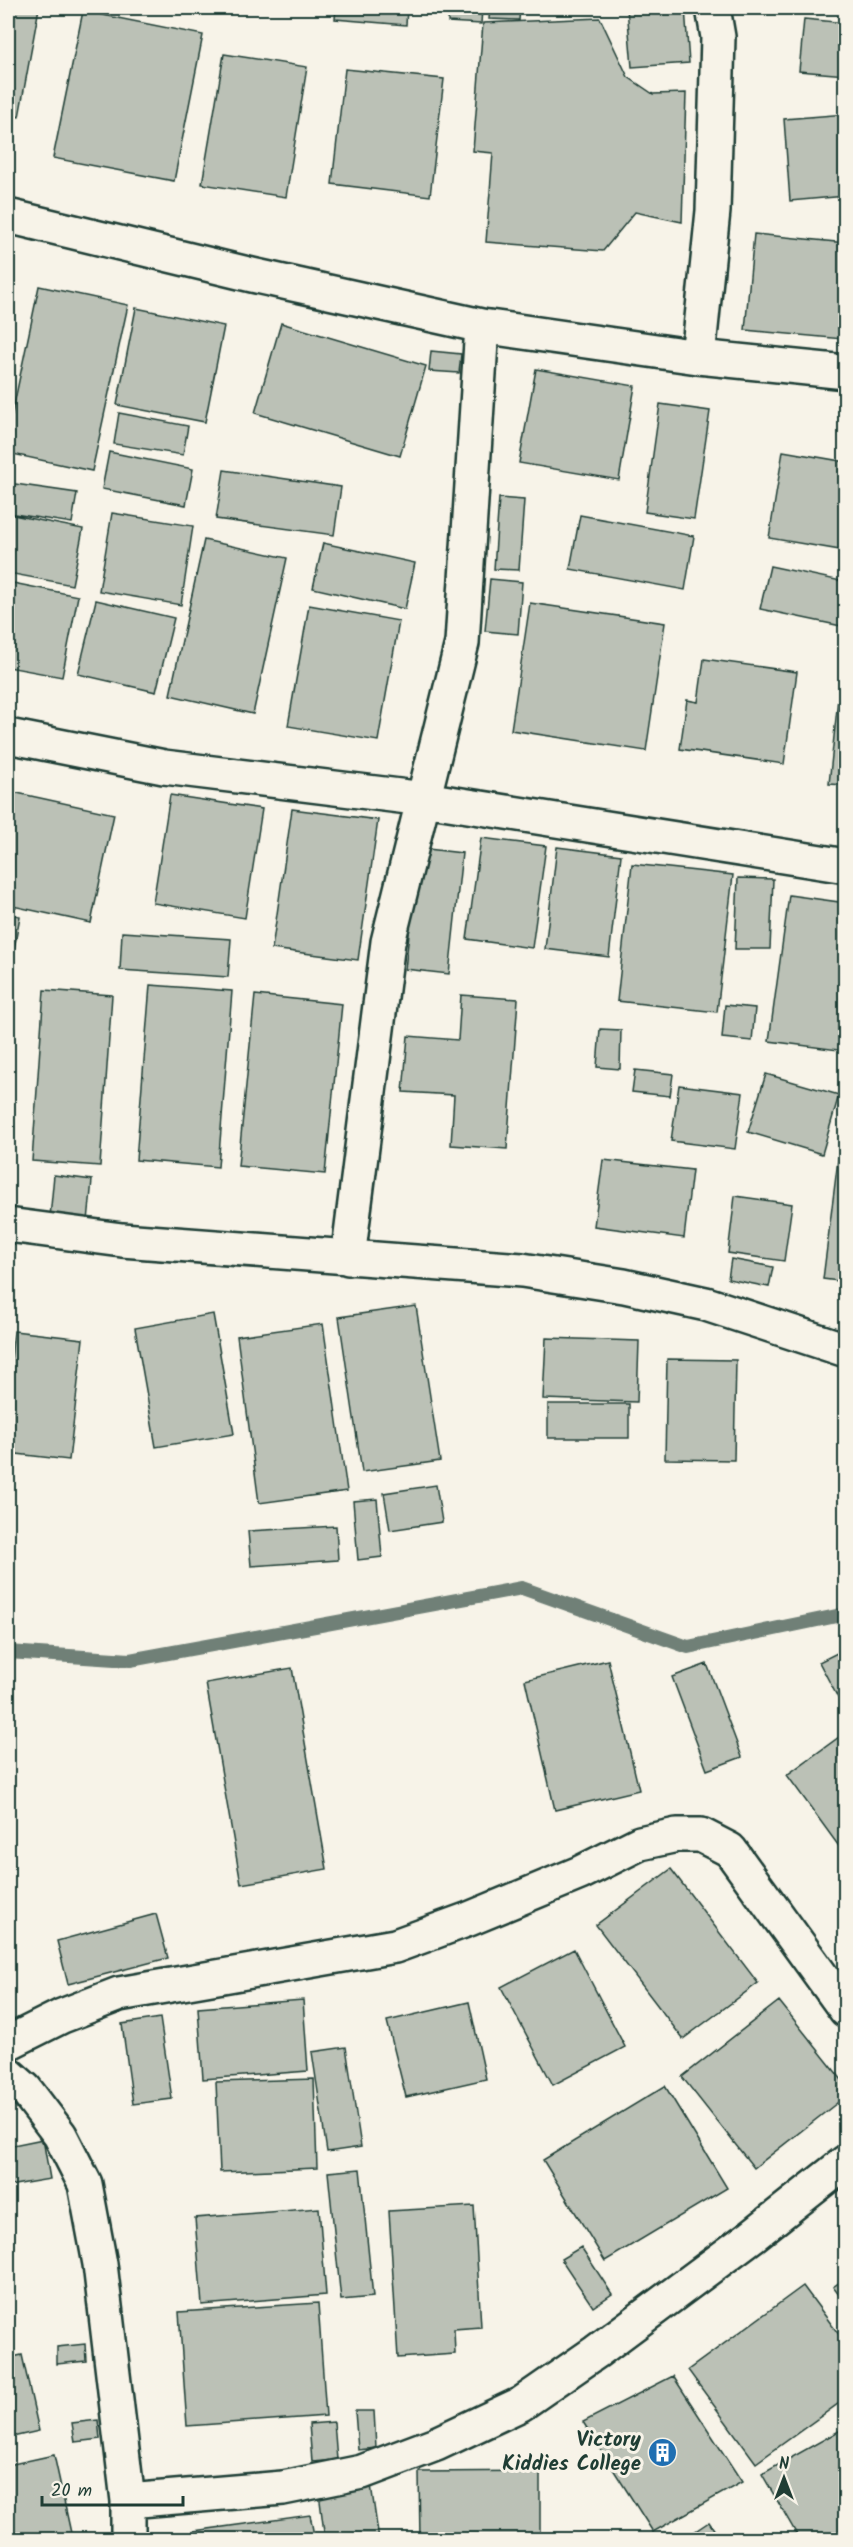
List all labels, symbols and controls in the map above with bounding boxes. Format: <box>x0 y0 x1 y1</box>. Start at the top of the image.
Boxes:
place label: Victory Kiddies College <box>502 2424 641 2481</box>
building icon: Victory Kiddies College <box>646 2436 678 2468</box>
north arrow <box>754 2448 814 2508</box>
text: N <box>779 2452 789 2477</box>
scale bar <box>42 2469 183 2507</box>
text: 20 m <box>51 2477 92 2506</box>

